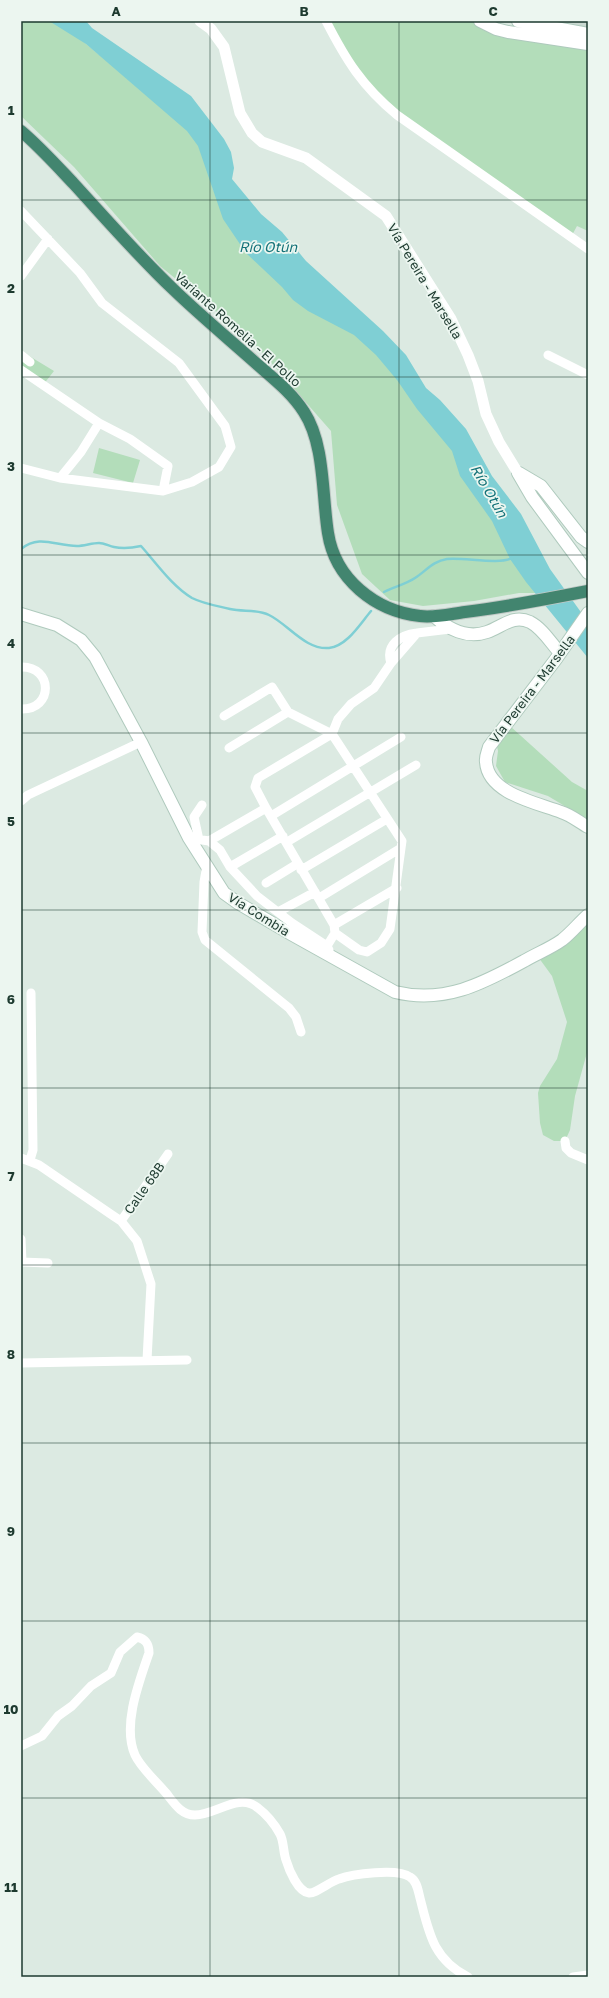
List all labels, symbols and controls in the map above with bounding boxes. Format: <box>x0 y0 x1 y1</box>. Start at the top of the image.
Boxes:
text: A <box>111 3 121 19</box>
text: B <box>299 3 309 19</box>
text: C <box>488 3 498 19</box>
text: 1 <box>8 102 15 118</box>
street label: Vía Pereira - Marsella <box>384 220 466 342</box>
water label: Río Otún <box>239 238 298 255</box>
street label: Variante Romelia - El Pollo <box>172 268 305 390</box>
text: 2 <box>7 280 15 296</box>
text: 3 <box>7 458 15 474</box>
water label: Río Otún <box>468 461 512 521</box>
street label: Vía Pereira - Marsella <box>486 631 578 747</box>
text: 4 <box>7 635 15 651</box>
text: 5 <box>7 813 15 829</box>
street label: Vía Combia <box>225 889 293 939</box>
text: 6 <box>7 991 15 1007</box>
street label: Calle 68B <box>120 1159 168 1217</box>
text: 7 <box>7 1168 15 1184</box>
text: 8 <box>7 1346 15 1362</box>
text: 9 <box>7 1523 15 1539</box>
text: 10 <box>3 1701 19 1717</box>
text: 11 <box>4 1879 18 1895</box>

